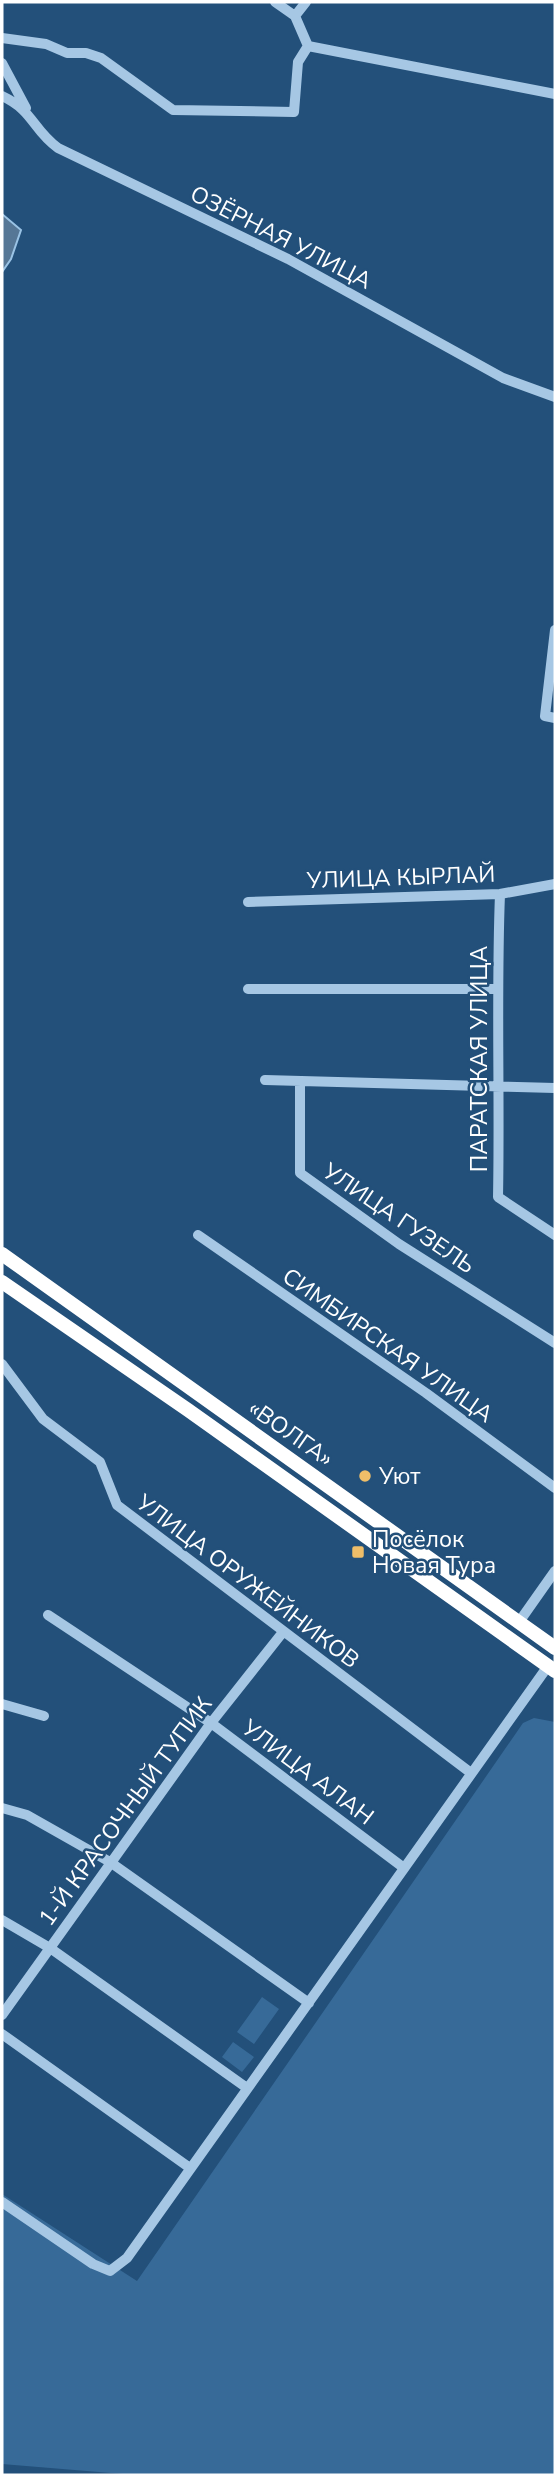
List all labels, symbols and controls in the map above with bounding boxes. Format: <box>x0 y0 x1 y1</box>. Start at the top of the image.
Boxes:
street label: ОЗЁРНАЯ УЛИЦА <box>185 178 377 297</box>
street label: УЛИЦА КЫРЛАЙ <box>305 859 496 896</box>
street label: ПАРАТСКАЯ УЛИЦА <box>464 946 495 1172</box>
street label: УЛИЦА ГУЗЕЛЬ <box>316 1155 481 1281</box>
street label: СИМБИРСКАЯ УЛИЦА <box>276 1261 499 1430</box>
street label: «ВОЛГА» <box>242 1393 340 1474</box>
place label: Уют <box>378 1461 421 1492</box>
marker: Уют <box>357 1468 373 1484</box>
street label: УЛИЦА ОРУЖЕЙНИКОВ <box>129 1487 366 1676</box>
place label: Посёлок Новая Тура <box>372 1524 496 1581</box>
marker: Посёлок Новая Тура <box>350 1544 366 1560</box>
street label: 1-Й КРАСОЧНЫЙ ТУПИК <box>32 1690 219 1932</box>
street label: УЛИЦА АЛАН <box>235 1712 380 1832</box>

